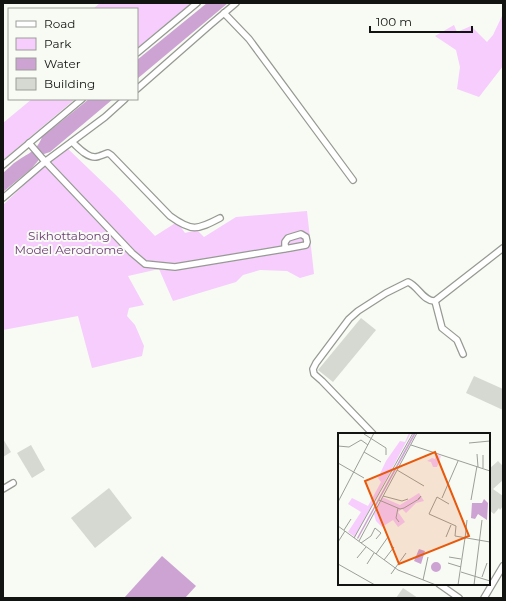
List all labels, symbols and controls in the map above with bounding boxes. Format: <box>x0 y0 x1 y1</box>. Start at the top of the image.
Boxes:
legend <box>8 8 138 100</box>
scale bar <box>370 8 472 34</box>
text: 100 m <box>376 14 412 29</box>
text: Road <box>44 16 75 31</box>
text: Park <box>44 36 72 51</box>
text: Water <box>44 56 81 71</box>
text: Building <box>44 76 95 91</box>
park label: Sikhottabong Model Aerodrome <box>14 228 124 257</box>
inset map <box>338 433 490 585</box>

